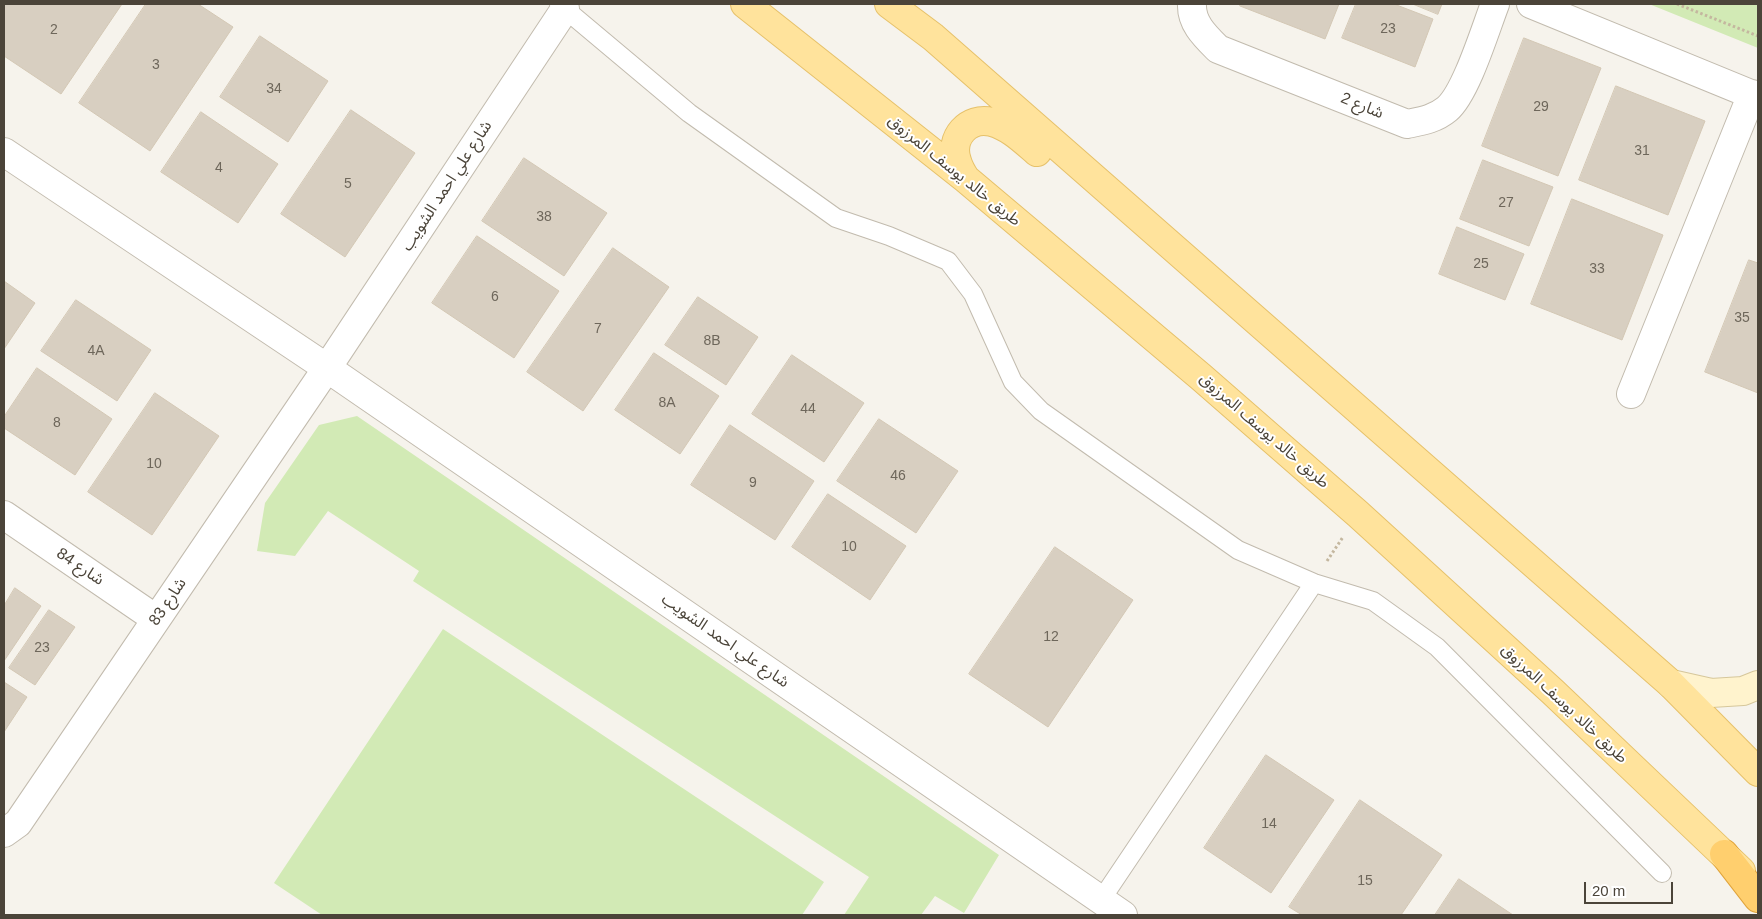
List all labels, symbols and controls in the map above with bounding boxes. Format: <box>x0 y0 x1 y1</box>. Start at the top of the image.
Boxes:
house number: 23 <box>1380 21 1396 37</box>
house number: 2 <box>50 22 58 38</box>
house number: 3 <box>152 57 160 73</box>
house number: 34 <box>266 81 282 97</box>
street label: شارع 2 <box>1338 89 1386 123</box>
house number: 29 <box>1533 99 1549 115</box>
street label: طريق خالد يوسف المرزوق <box>883 111 1025 231</box>
street label: شارع علي احمد الشويب <box>398 117 496 255</box>
house number: 31 <box>1634 143 1650 159</box>
house number: 4 <box>215 160 223 176</box>
house number: 5 <box>344 176 352 192</box>
house number: 27 <box>1498 195 1514 211</box>
house number: 38 <box>536 209 552 225</box>
house number: 25 <box>1473 256 1489 272</box>
house number: 33 <box>1589 261 1605 277</box>
house number: 6 <box>491 289 499 305</box>
house number: 35 <box>1734 310 1750 326</box>
house number: 7 <box>594 321 602 337</box>
house number: 8B <box>703 333 721 349</box>
house number: 4A <box>87 343 105 359</box>
street label: طريق خالد يوسف المرزوق <box>1195 369 1333 493</box>
house number: 8A <box>658 395 676 411</box>
house number: 44 <box>800 401 816 417</box>
house number: 8 <box>53 415 61 431</box>
house number: 10 <box>146 456 162 472</box>
house number: 46 <box>890 468 906 484</box>
house number: 9 <box>749 475 757 491</box>
house number: 10 <box>841 539 857 555</box>
street label: شارع 84 <box>52 544 108 590</box>
street label: شارع 83 <box>145 574 191 630</box>
street label: شارع علي احمد الشويب <box>657 590 793 692</box>
house number: 12 <box>1043 629 1059 645</box>
house number: 23 <box>34 640 50 656</box>
street label: طريق خالد يوسف المرزوق <box>1497 640 1631 768</box>
house number: 14 <box>1261 816 1277 832</box>
scale bar <box>1587 872 1676 904</box>
house number: 15 <box>1357 873 1373 889</box>
text: 20 m <box>1592 882 1625 899</box>

